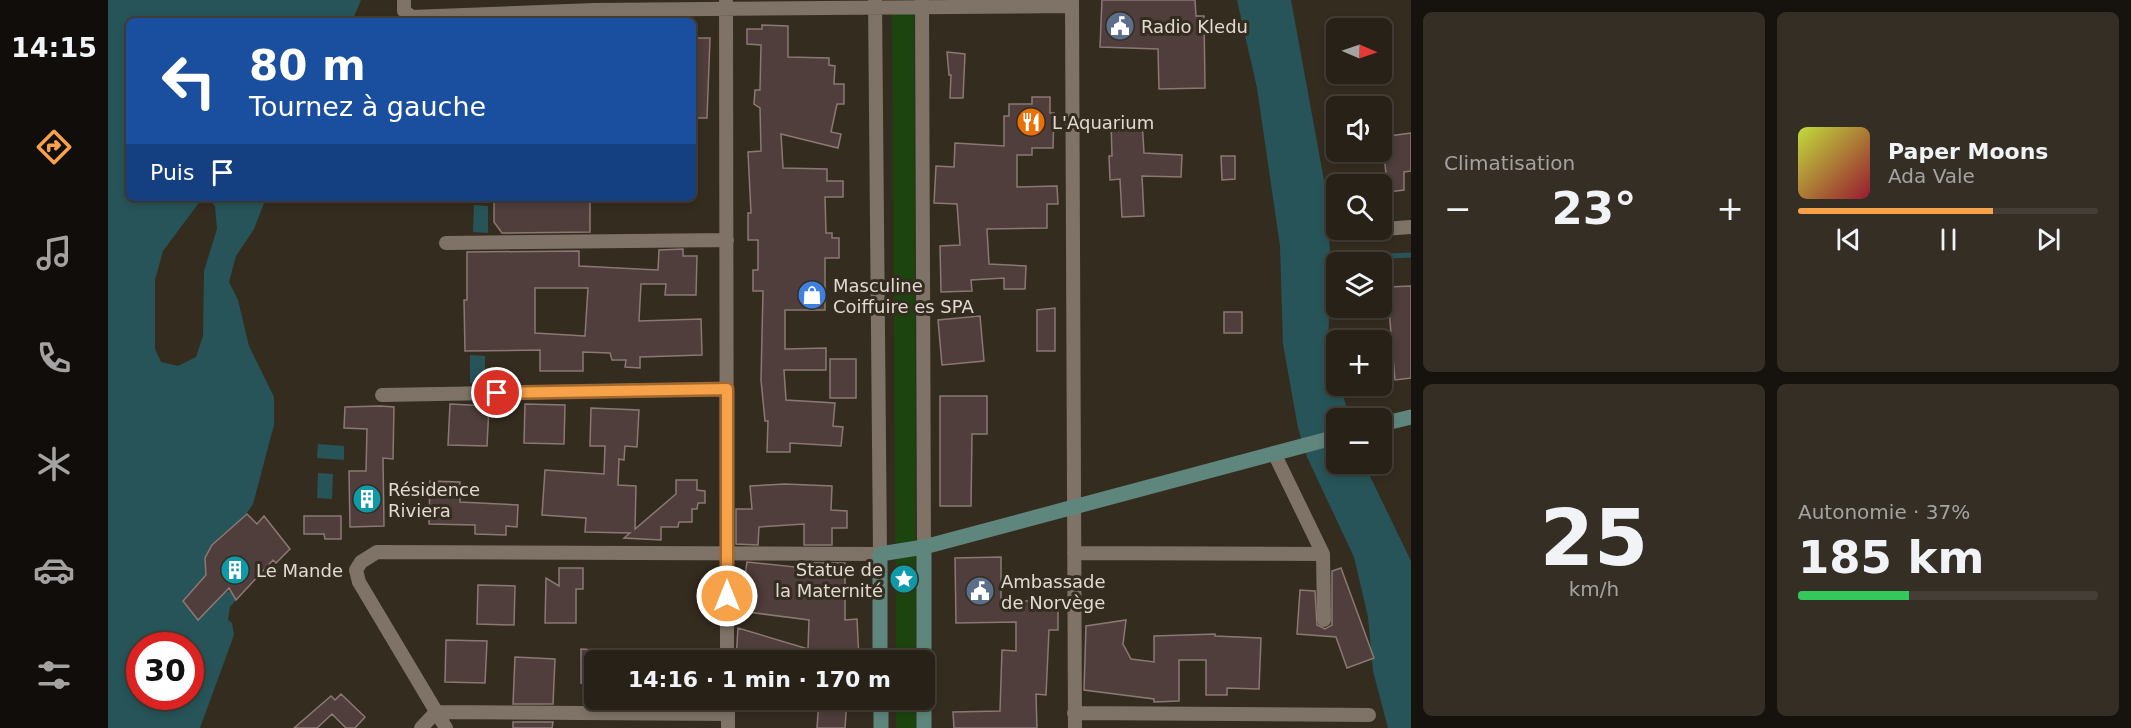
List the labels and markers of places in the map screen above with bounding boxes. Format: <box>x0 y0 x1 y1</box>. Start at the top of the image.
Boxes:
public building icon: Radio Kledu <box>1104 10 1136 42</box>
place label: Radio Kledu <box>1141 16 1248 37</box>
restaurant icon: L'Aquarium <box>1015 106 1047 138</box>
place label: L'Aquarium <box>1052 112 1154 133</box>
place label: Masculine Coiffuire es SPA <box>833 275 974 317</box>
shop icon: Masculine Coiffuire es SPA <box>796 279 828 311</box>
pin <box>471 367 522 418</box>
place label: Résidence Riviera <box>388 479 480 521</box>
building icon: Résidence Riviera <box>351 483 383 515</box>
building icon: Le Mande <box>219 554 251 586</box>
place label: Statue de la Maternité <box>775 559 883 601</box>
place label: Le Mande <box>256 560 343 581</box>
place icon: Statue de la Maternité <box>888 563 920 595</box>
place label: Ambassade de Norvège <box>1001 571 1106 613</box>
public building icon: Ambassade de Norvège <box>964 575 996 607</box>

